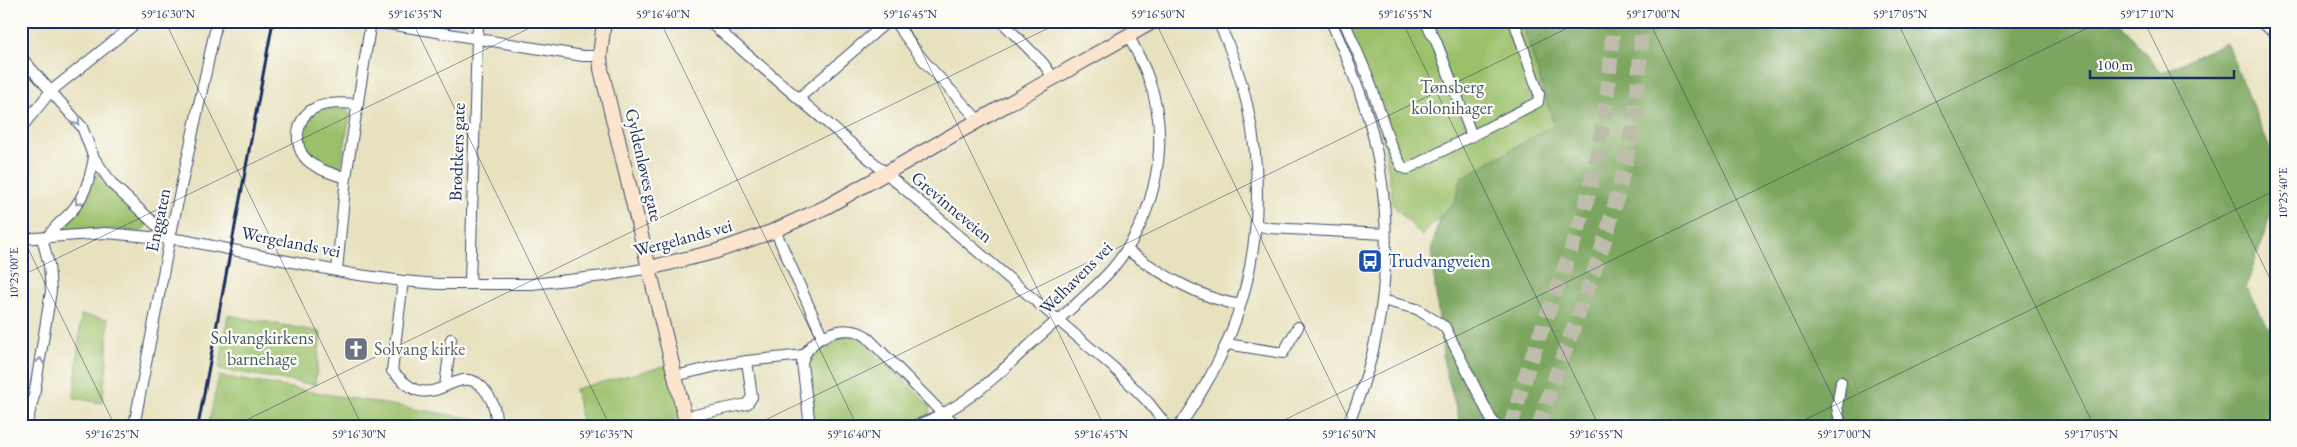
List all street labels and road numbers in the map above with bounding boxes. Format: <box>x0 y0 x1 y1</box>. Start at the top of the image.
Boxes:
street label: Brødtkers gate <box>443 102 470 202</box>
street label: Gyldenløves gate <box>620 106 669 224</box>
street label: Grevinneveien <box>907 166 998 248</box>
street label: Enggaten <box>140 185 176 254</box>
street label: Wergelands vei <box>631 213 735 262</box>
street label: Wergelands vei <box>239 221 343 263</box>
street label: Welhavens vei <box>1034 236 1118 319</box>

